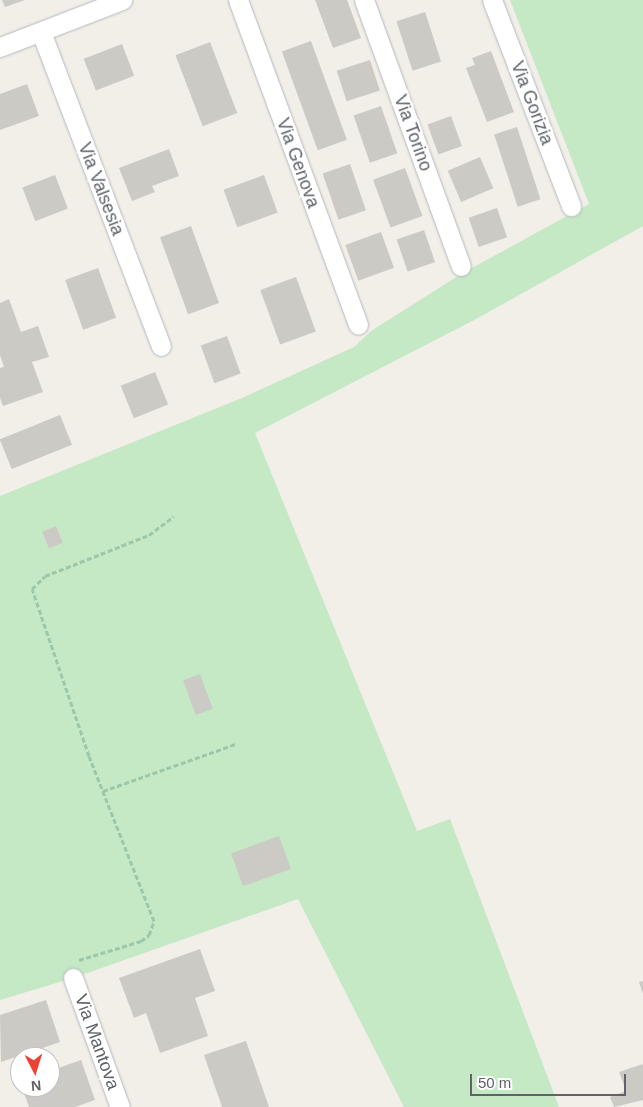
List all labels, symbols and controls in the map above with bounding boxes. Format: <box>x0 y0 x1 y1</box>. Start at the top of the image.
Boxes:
street label: Via Gorizia <box>506 58 558 148</box>
street label: Via Torino <box>389 92 437 174</box>
street label: Via Genova <box>272 115 324 211</box>
street label: Via Valsesia <box>73 140 129 238</box>
street label: Via Mantova <box>70 991 124 1093</box>
north arrow <box>10 1047 60 1097</box>
scale bar <box>473 1064 629 1096</box>
text: 50 m <box>478 1074 511 1091</box>
text: N <box>30 1078 42 1094</box>

